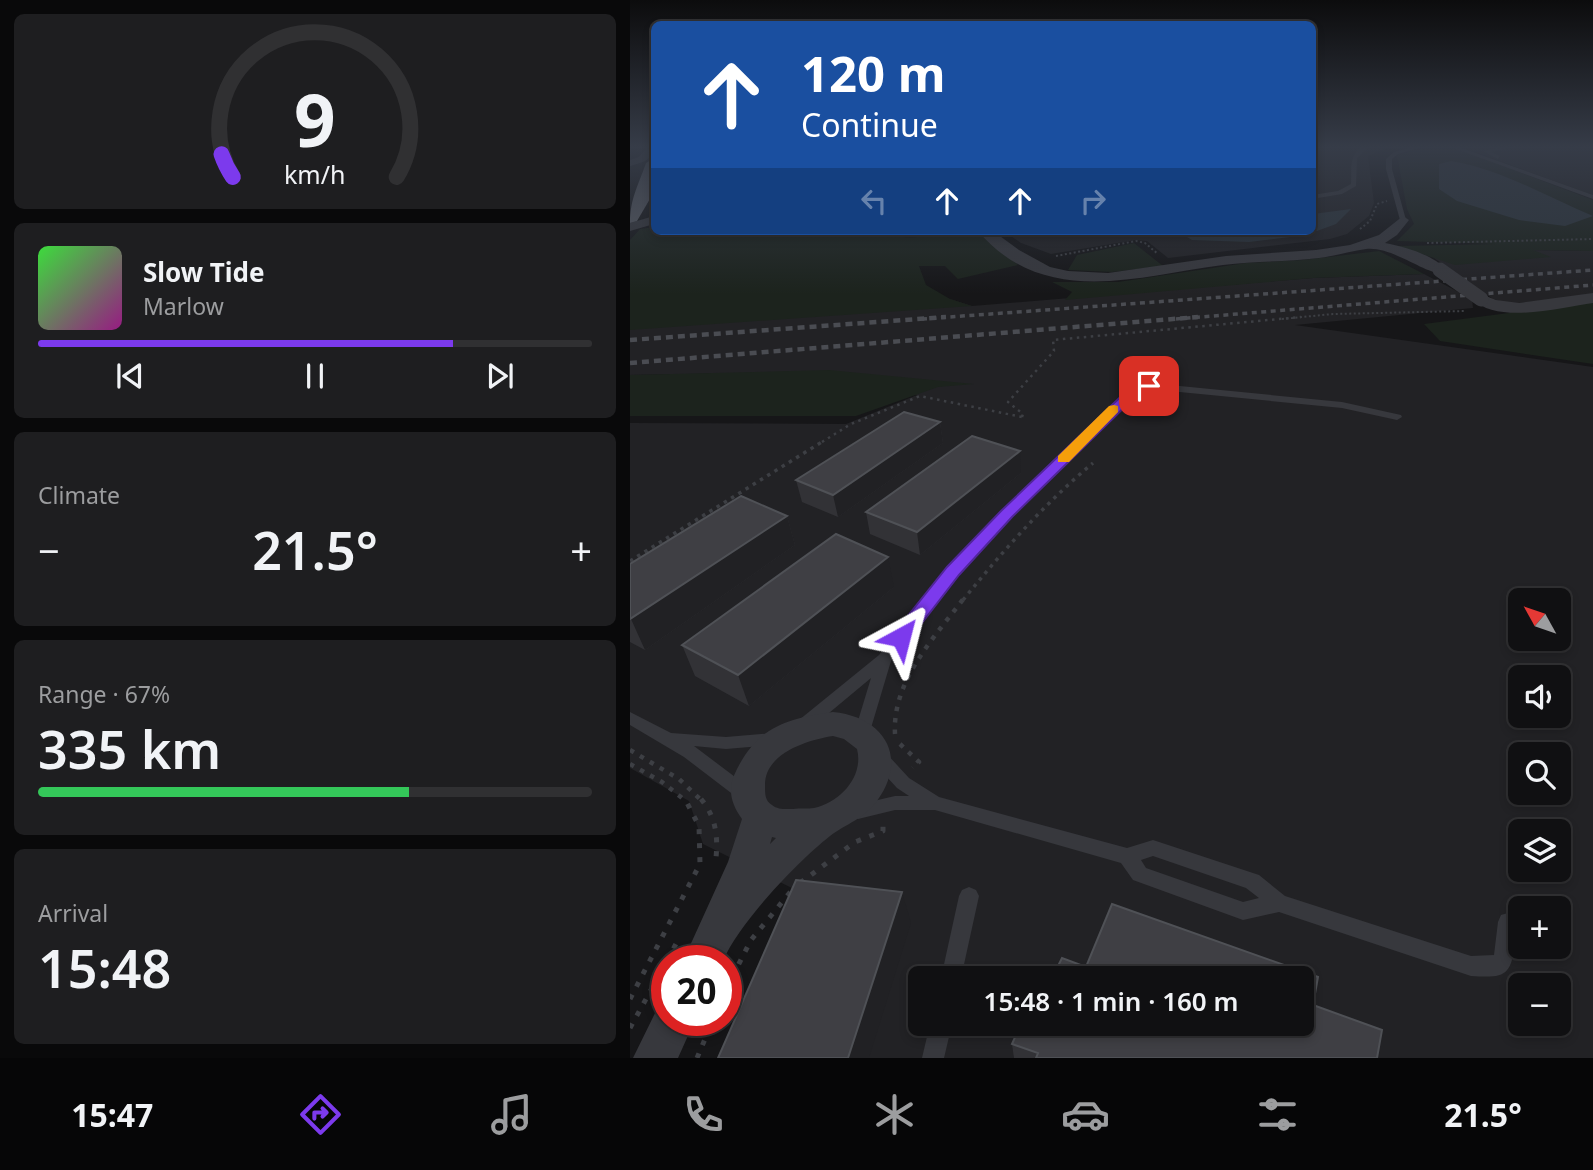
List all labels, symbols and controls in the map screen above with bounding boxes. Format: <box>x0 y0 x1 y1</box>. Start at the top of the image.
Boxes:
text: 120 m <box>801 40 946 106</box>
icon: ahead <box>686 49 777 140</box>
text: 9 <box>294 70 336 169</box>
text: Continue <box>801 103 938 146</box>
text: km/h <box>284 157 346 191</box>
icon: left <box>855 182 893 220</box>
icon: ahead <box>928 182 966 220</box>
icon: ahead <box>1001 182 1039 220</box>
icon: right <box>1074 182 1112 220</box>
text: Slow Tide <box>143 254 265 290</box>
text: Marlow <box>143 290 224 322</box>
pin <box>1119 356 1179 416</box>
icon: previous <box>111 357 149 395</box>
icon: pause <box>296 357 334 395</box>
icon: next <box>481 357 519 395</box>
icon: arrive <box>1130 367 1168 405</box>
text: Climate <box>38 479 120 511</box>
text: 21.5° <box>252 514 378 585</box>
text: − <box>38 524 60 576</box>
text: + <box>570 524 592 576</box>
north arrow <box>1508 588 1572 651</box>
map controls <box>1508 588 1571 1036</box>
position arrow <box>864 600 938 674</box>
button: sound <box>1508 665 1571 728</box>
text: Range · 67% <box>38 678 170 710</box>
text: 335 km <box>38 713 221 784</box>
button: search <box>1508 742 1571 805</box>
button: layers <box>1508 819 1571 882</box>
button: + <box>1508 896 1571 959</box>
text: Arrival <box>38 897 108 929</box>
text: 15:48 <box>38 932 171 1003</box>
speed limit sign: 20 <box>651 945 742 1036</box>
button: − <box>1508 973 1571 1036</box>
text: 15:48 · 1 min · 160 m <box>984 983 1238 1019</box>
icon: directions <box>296 1090 345 1139</box>
icon: music <box>487 1090 536 1139</box>
icon: phone <box>679 1090 728 1139</box>
icon: climate <box>870 1090 919 1139</box>
icon: car <box>1061 1090 1110 1139</box>
icon: filters <box>1253 1090 1302 1139</box>
text: 15:47 <box>71 1093 153 1136</box>
text: 21.5° <box>1444 1093 1522 1136</box>

